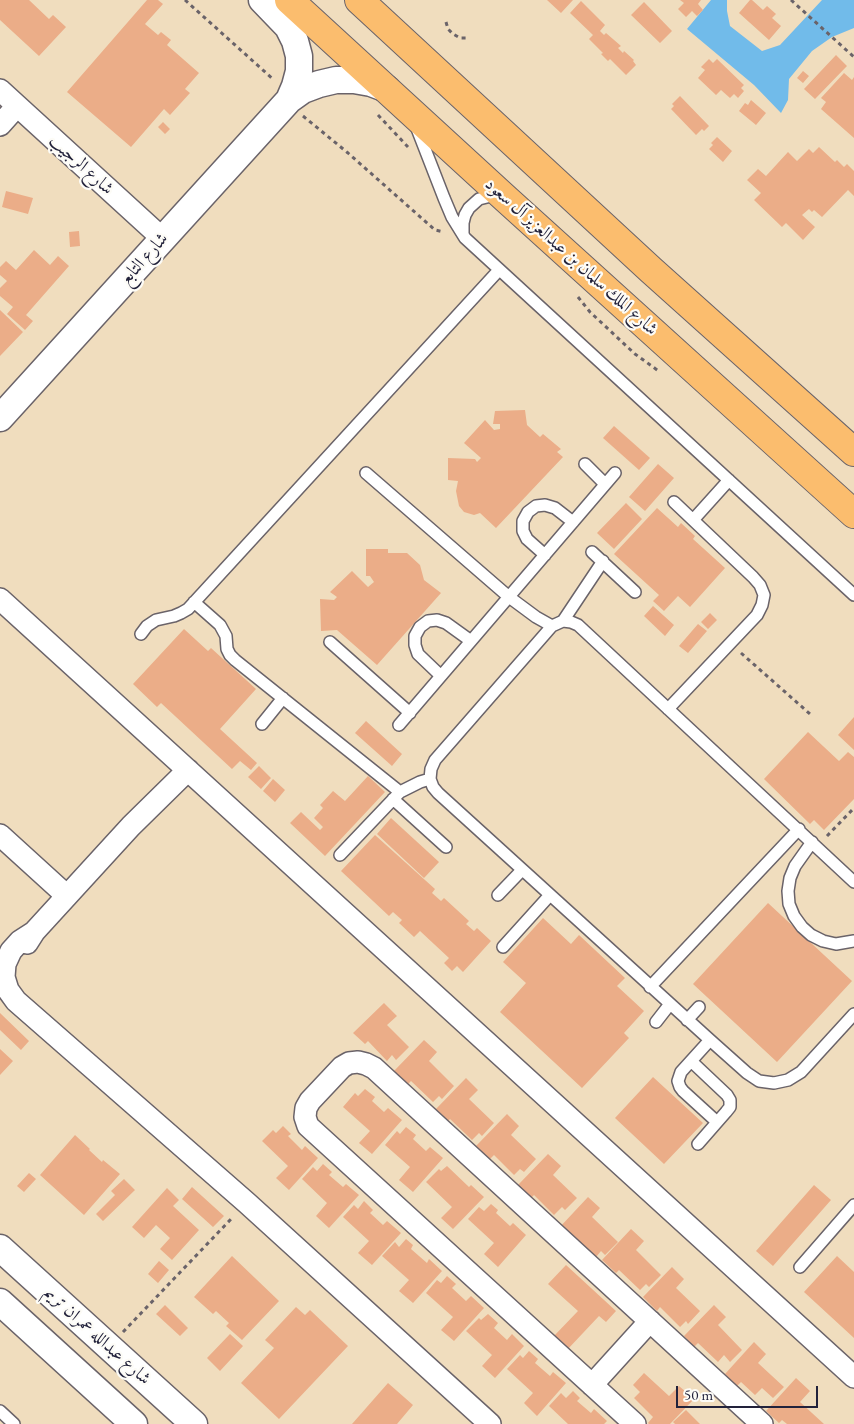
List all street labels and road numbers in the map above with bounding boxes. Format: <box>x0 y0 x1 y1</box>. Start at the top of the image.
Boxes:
street label: شارع الرجيب <box>44 130 118 200</box>
street label: شارع الملك سلمان بن عبدالعزيز آل سعود <box>480 174 662 340</box>
street label: شارع التابع <box>115 228 173 290</box>
street label: شارع عبدالله عمران تريم <box>39 1282 155 1390</box>

